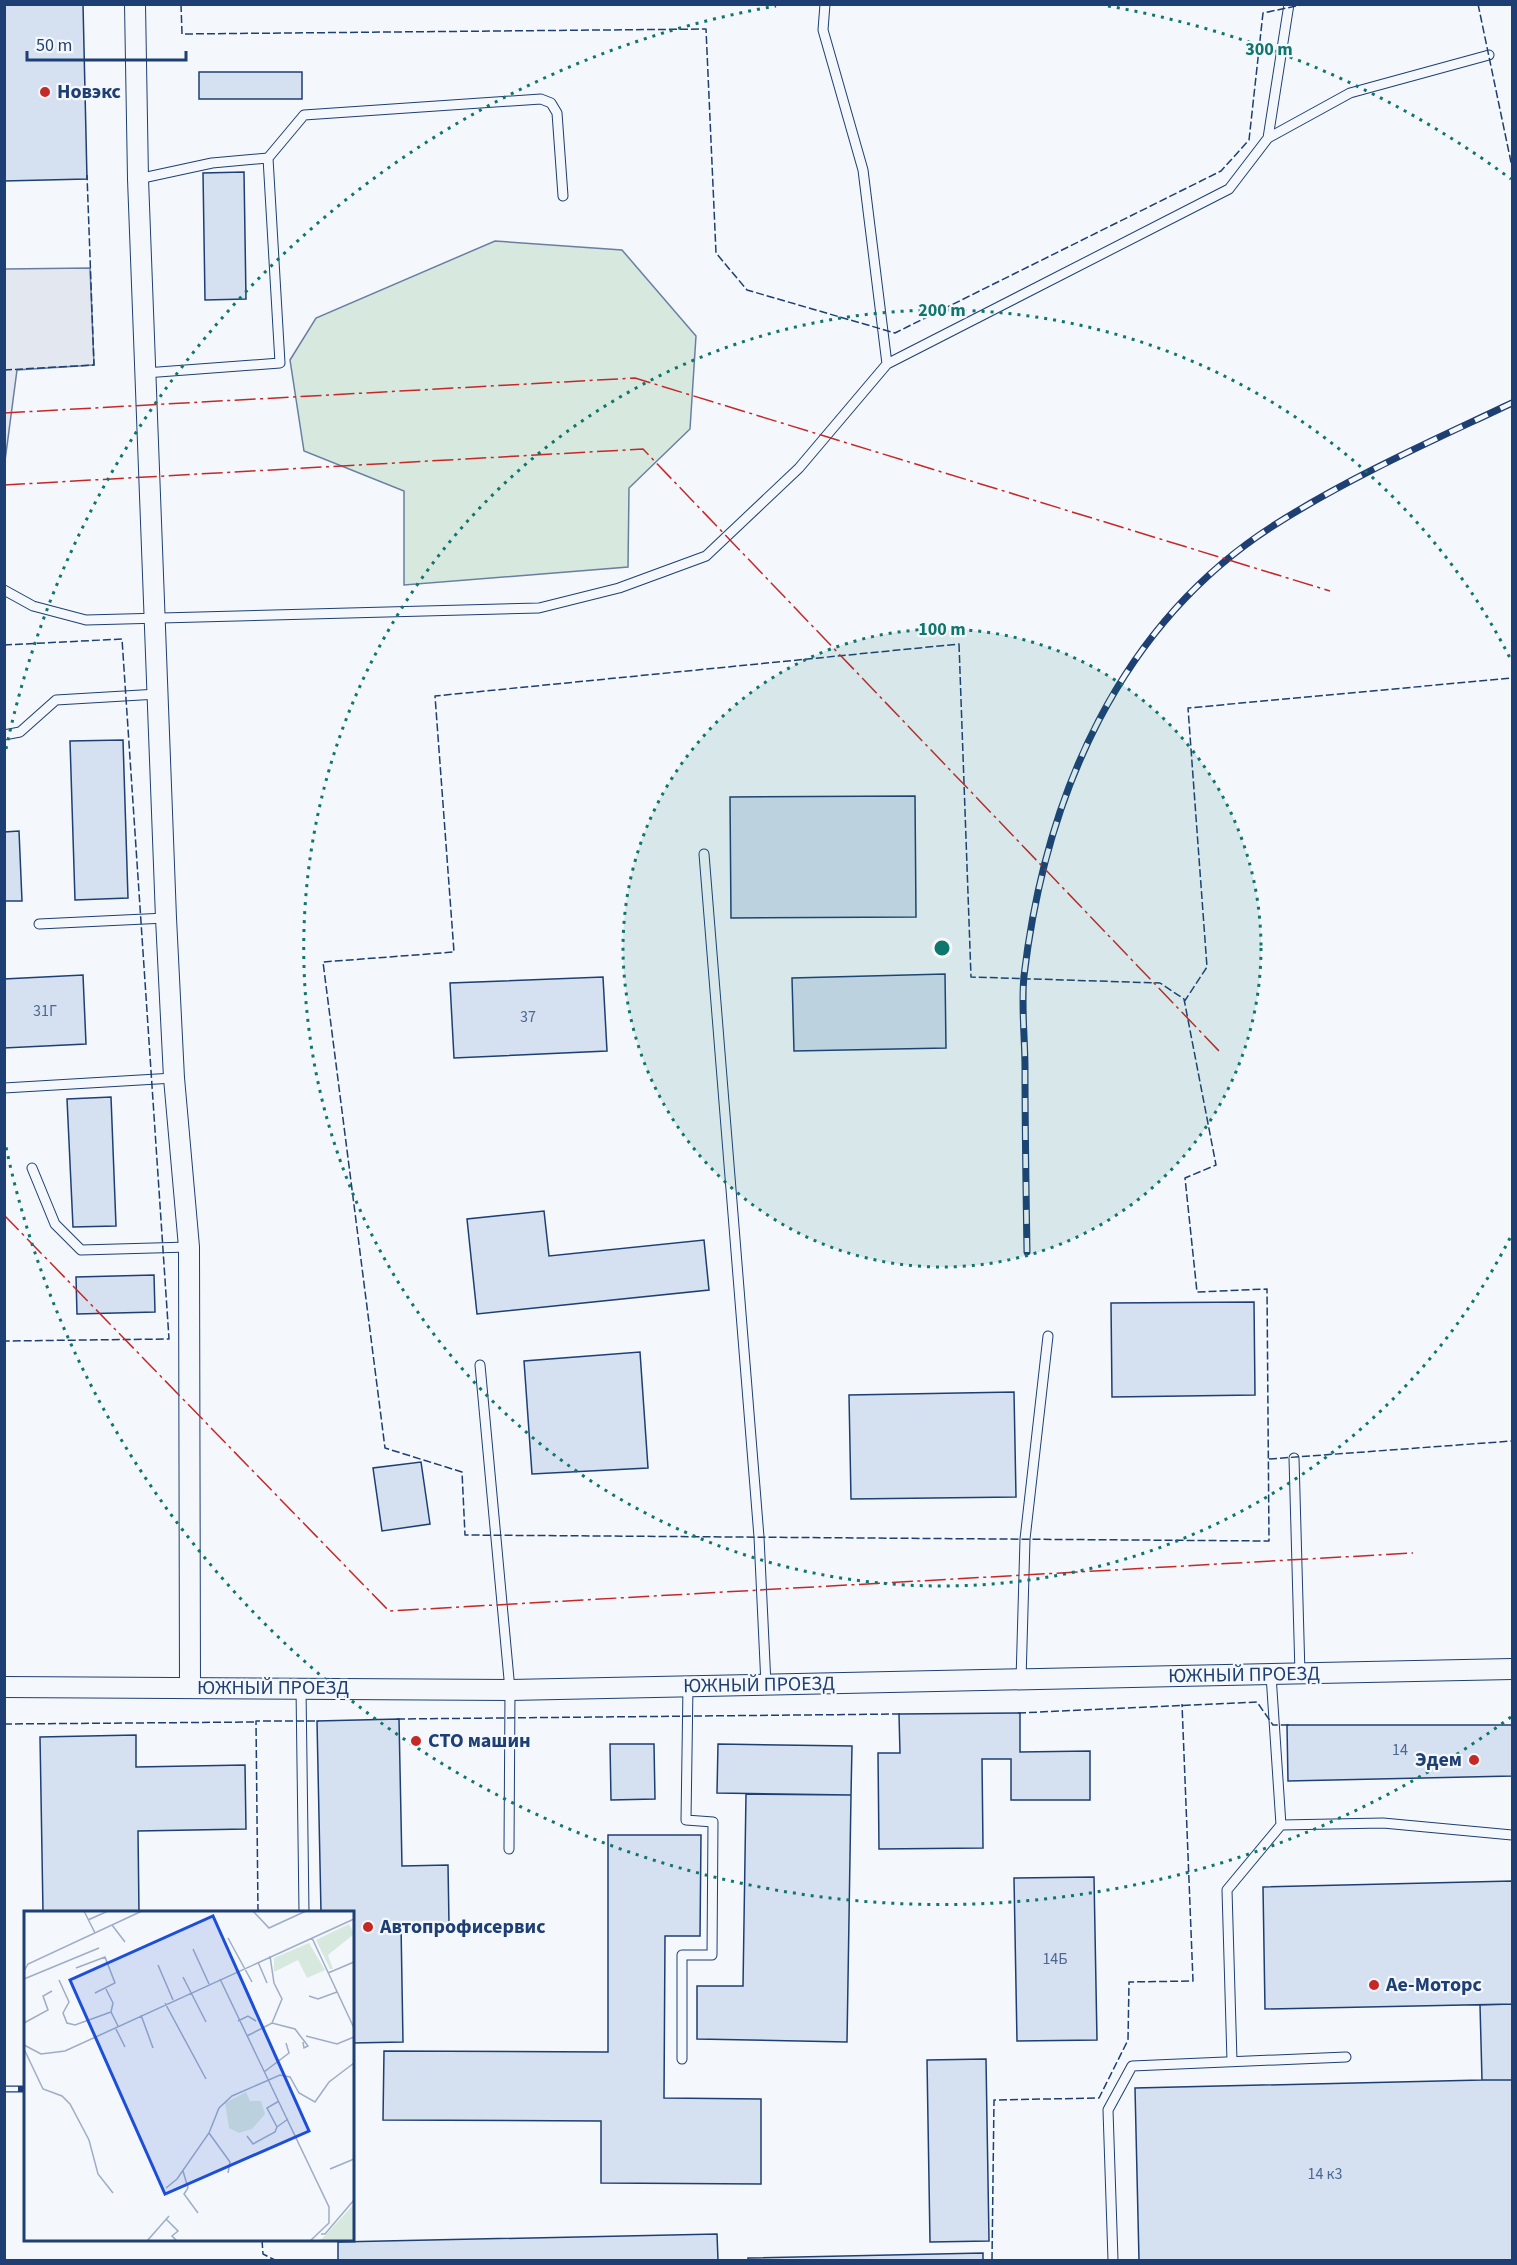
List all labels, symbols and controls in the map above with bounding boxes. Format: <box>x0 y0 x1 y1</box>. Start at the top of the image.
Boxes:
scale bar <box>27 24 186 62</box>
text: 50 m <box>36 33 72 58</box>
text: 300 m <box>1245 37 1293 62</box>
place label: Новэкс <box>57 78 121 106</box>
marker: Новэкс <box>38 85 52 99</box>
text: 200 m <box>918 298 966 323</box>
text: 100 m <box>918 617 966 642</box>
centre of rings <box>932 938 952 958</box>
house number: 31Г <box>33 1000 57 1022</box>
house number: 37 <box>520 1006 536 1028</box>
street label: ЮЖНЫЙ ПРОЕЗД <box>1168 1660 1320 1690</box>
street label: ЮЖНЫЙ ПРОЕЗД <box>683 1670 835 1700</box>
street label: ЮЖНЫЙ ПРОЕЗД <box>197 1674 349 1702</box>
place label: СТО машин <box>428 1727 531 1755</box>
marker: СТО машин <box>409 1734 423 1748</box>
house number: 14 <box>1392 1739 1408 1761</box>
place label: Эдем <box>1415 1746 1462 1774</box>
marker: Эдем <box>1467 1753 1481 1767</box>
inset map <box>24 1911 354 2241</box>
place label: Автопрофисервис <box>379 1913 545 1941</box>
marker: Автопрофисервис <box>361 1920 375 1934</box>
house number: 14Б <box>1042 1948 1068 1970</box>
place label: Ае-Моторс <box>1385 1971 1482 1999</box>
marker: Ае-Моторс <box>1367 1978 1381 1992</box>
house number: 14 к3 <box>1308 2163 1343 2185</box>

